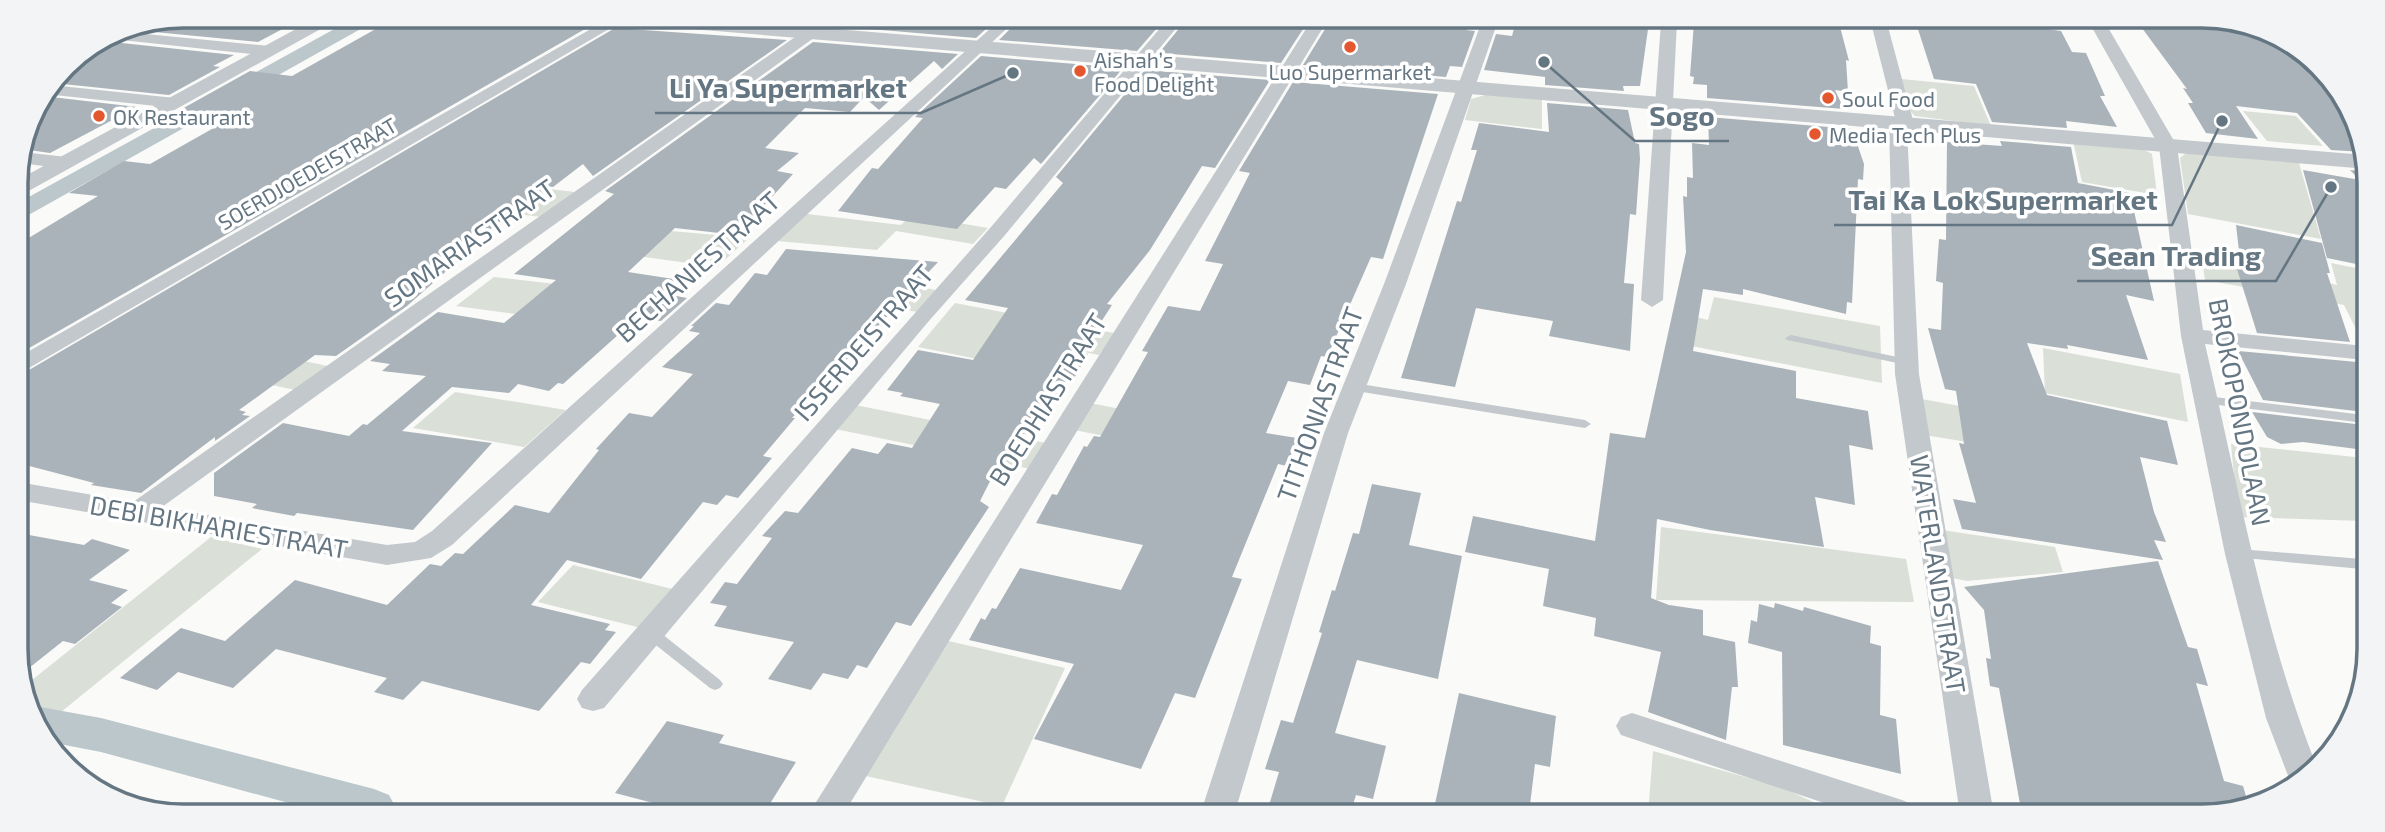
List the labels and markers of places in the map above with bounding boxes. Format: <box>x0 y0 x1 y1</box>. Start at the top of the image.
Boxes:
marker: Luo Supermarket <box>1342 39 1358 55</box>
place label: Aishah’s Food Delight <box>1094 47 1214 96</box>
place label: Luo Supermarket <box>1268 59 1432 84</box>
marker: Aishah’s Food Delight <box>1072 63 1088 79</box>
callout: Li Ya Supermarket <box>655 64 921 113</box>
place label: Soul Food <box>1842 86 1935 111</box>
marker: Soul Food <box>1820 90 1836 106</box>
callout: Sogo <box>1635 92 1729 141</box>
place label: OK Restaurant <box>113 104 250 129</box>
marker: OK Restaurant <box>91 108 107 124</box>
place label: Media Tech Plus <box>1829 122 1981 147</box>
marker: Media Tech Plus <box>1807 126 1823 142</box>
callout: Tai Ka Lok Supermarket <box>1834 176 2172 225</box>
callout: Sean Trading <box>2077 232 2276 281</box>

